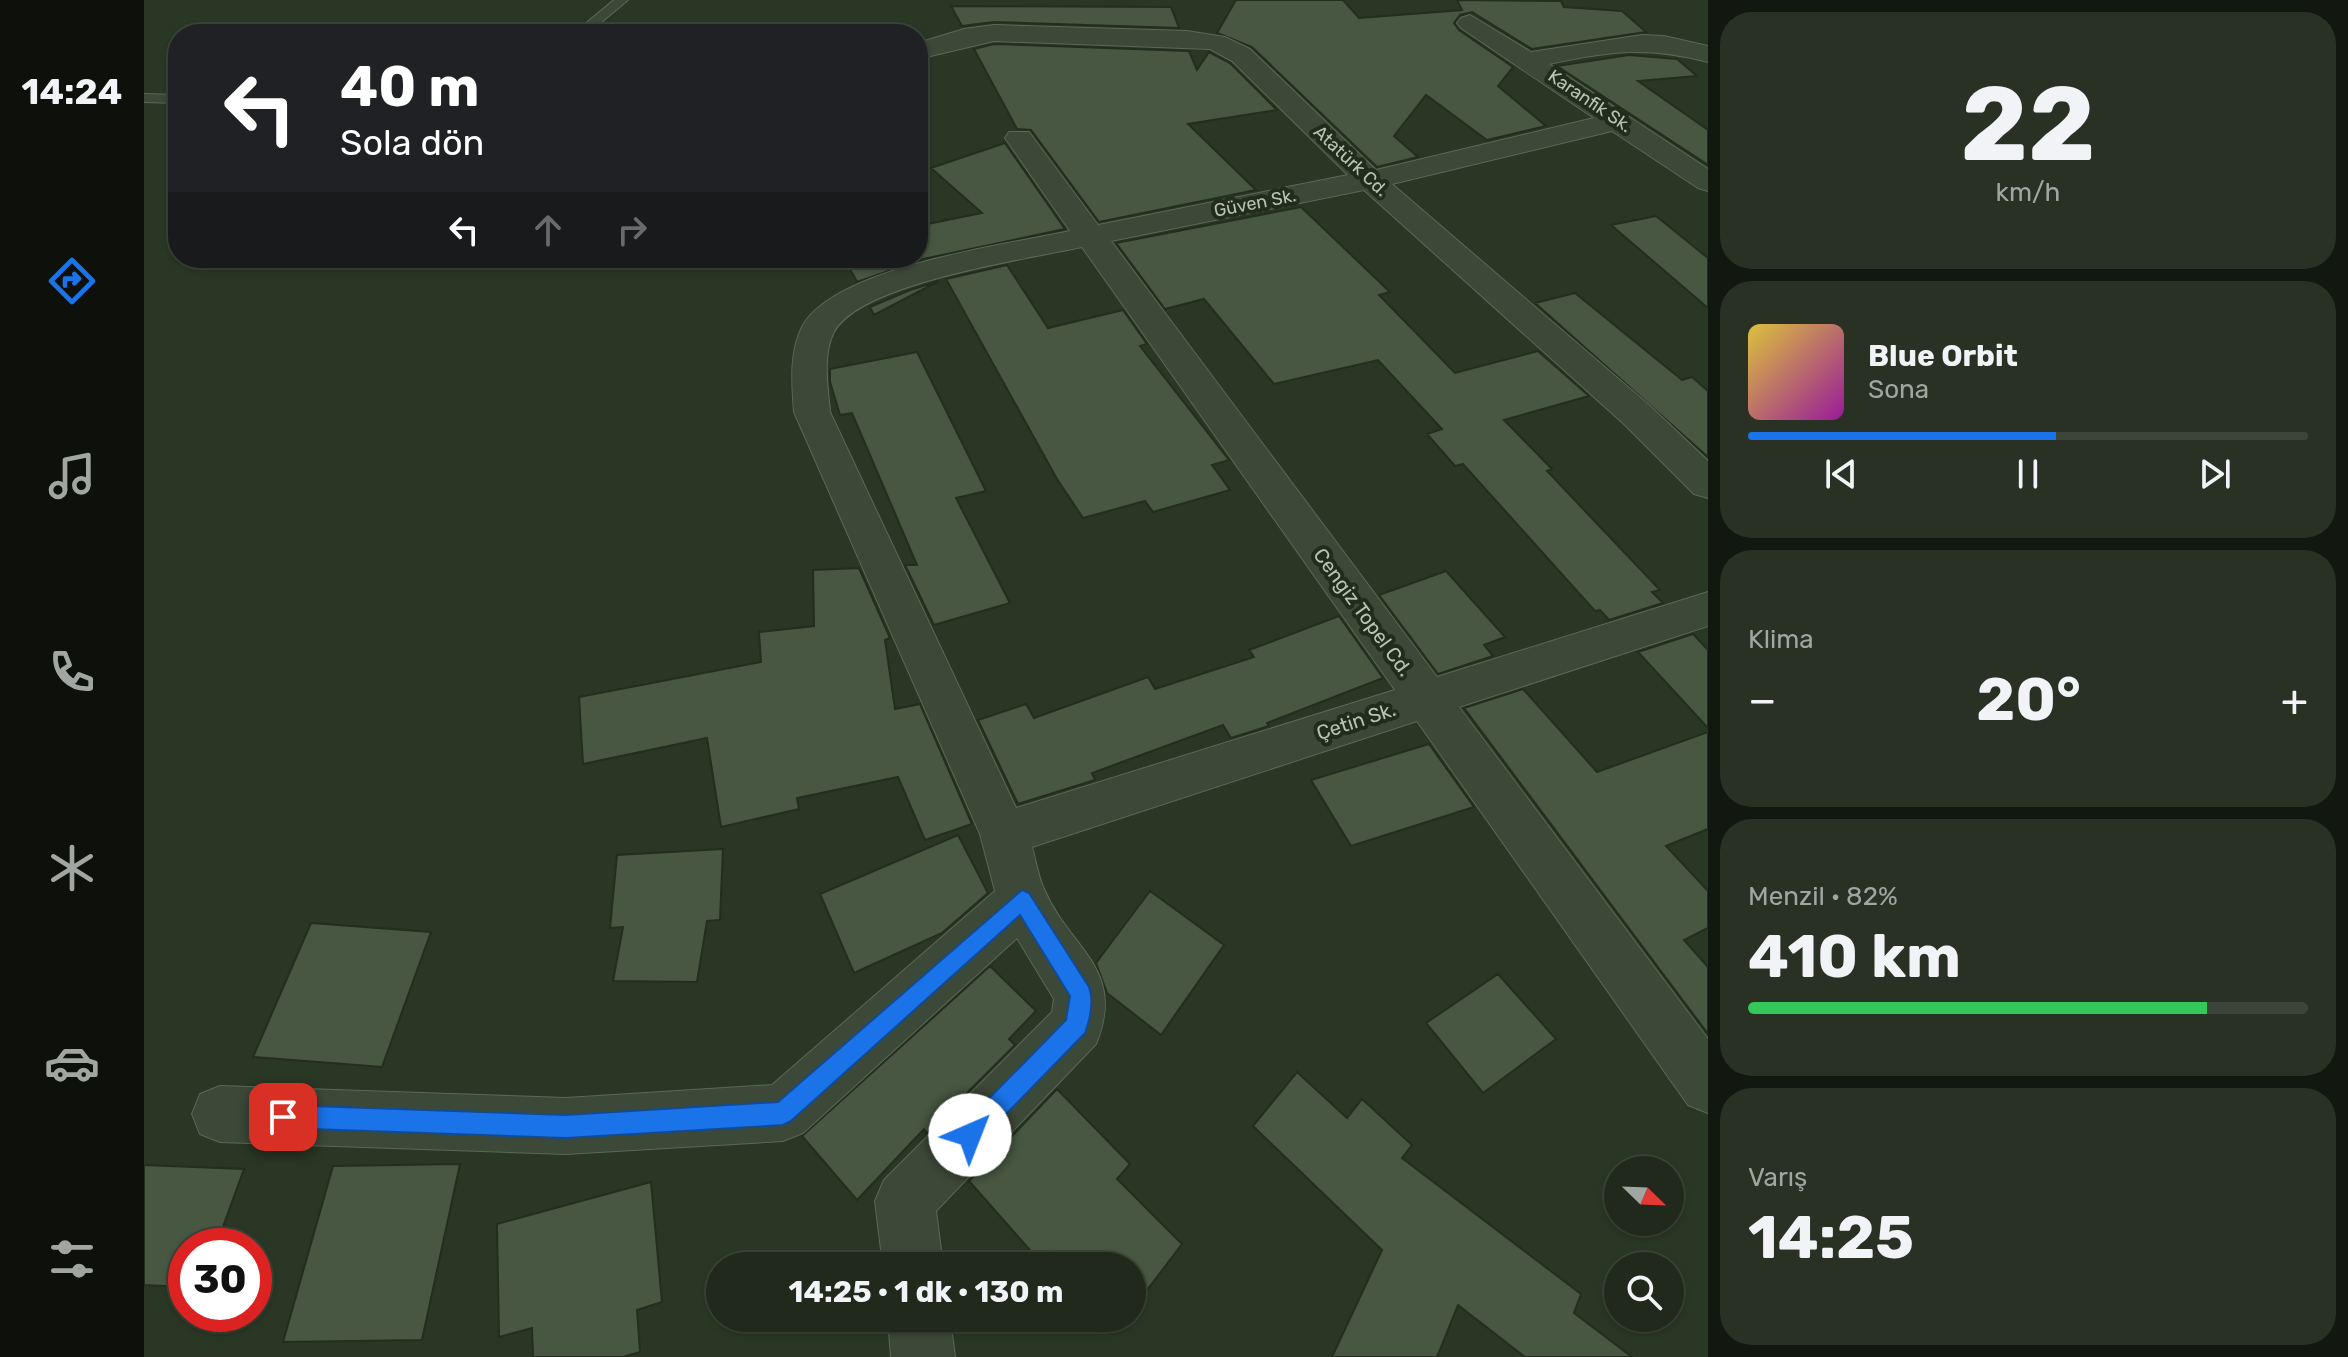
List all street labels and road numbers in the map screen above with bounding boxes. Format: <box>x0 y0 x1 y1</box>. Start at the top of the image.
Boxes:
street label: Karanfik Sk. <box>1544 65 1636 137</box>
street label: Atatürk Cd. <box>1309 121 1393 201</box>
street label: Güven Sk. <box>1212 184 1298 222</box>
street label: Cengiz Topel Cd. <box>1309 543 1417 681</box>
street label: Çetin Sk. <box>1313 697 1399 745</box>

